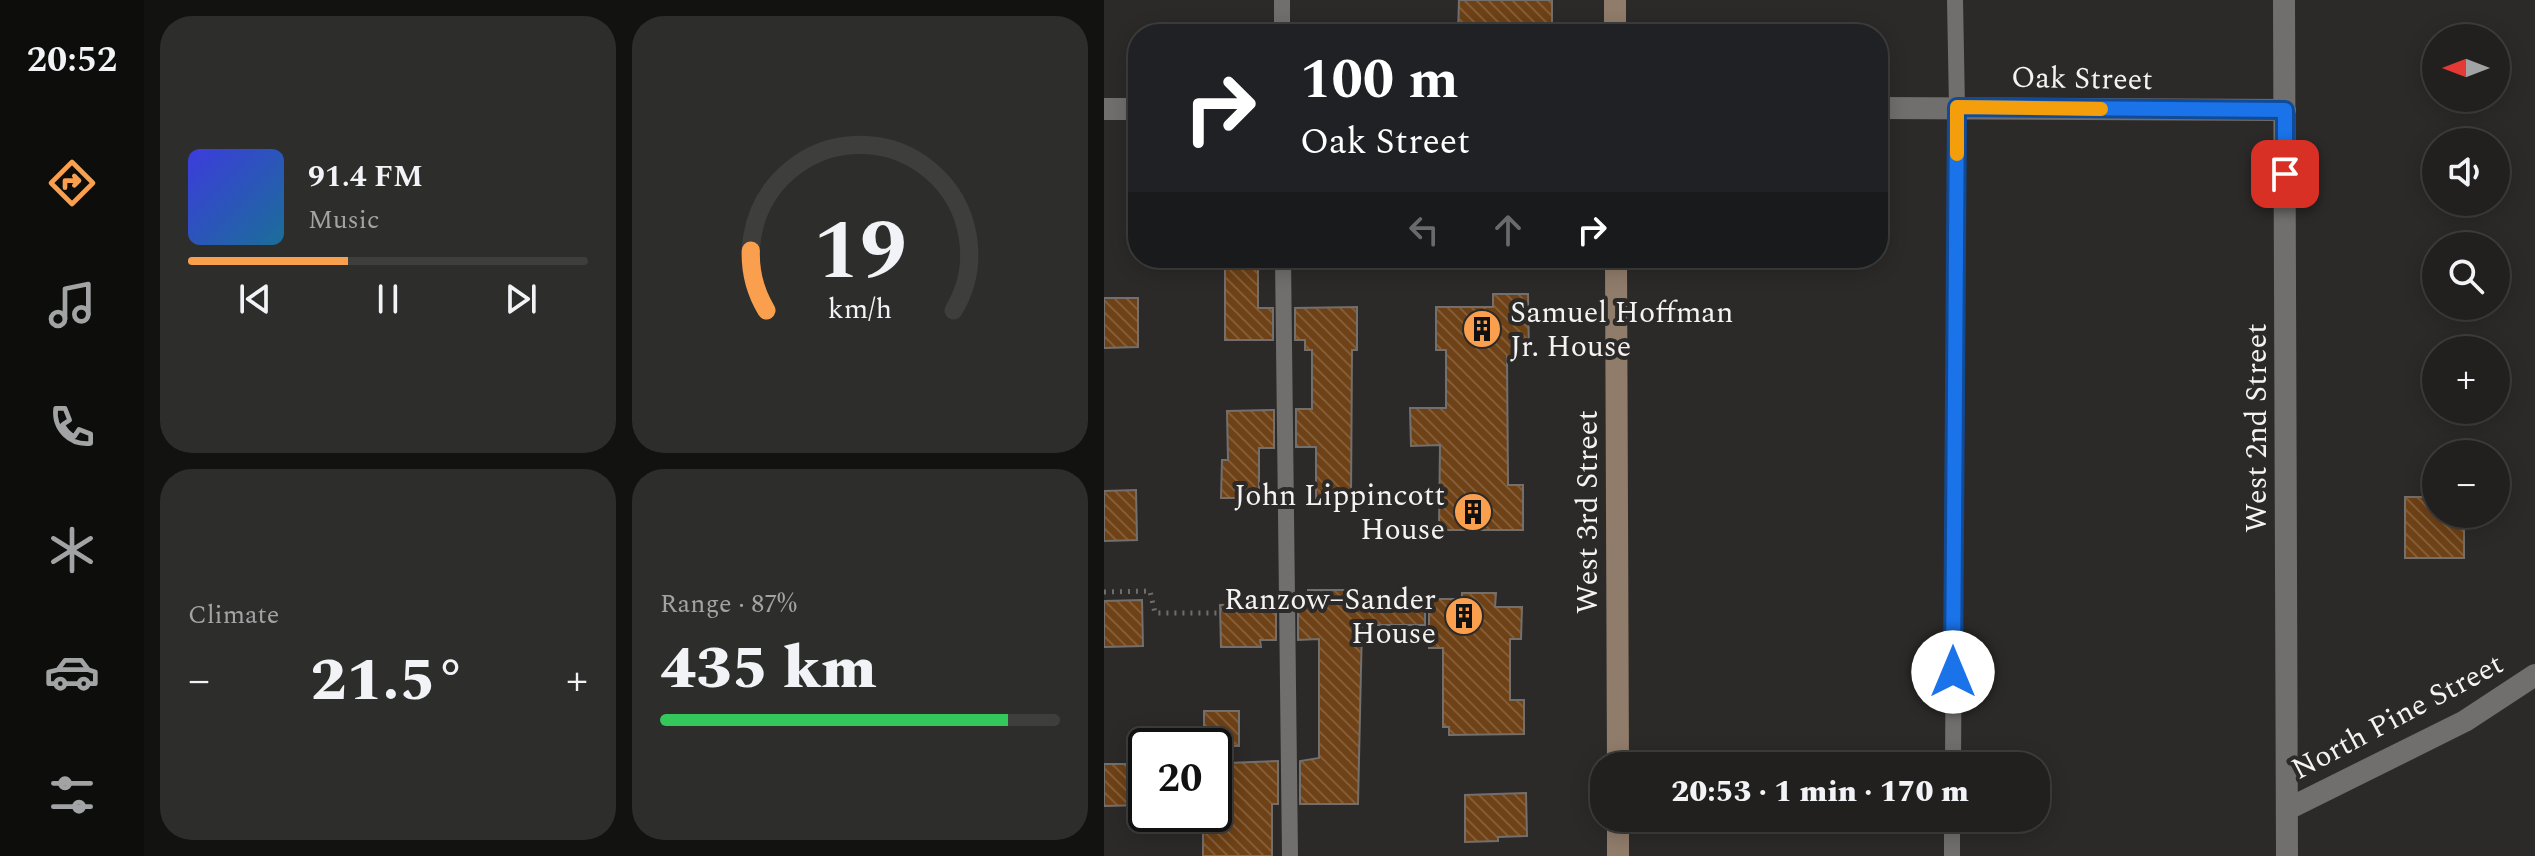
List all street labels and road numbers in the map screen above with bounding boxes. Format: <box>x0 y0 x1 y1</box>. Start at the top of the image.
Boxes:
street label: Oak Street <box>2011 55 2153 103</box>
street label: West 2nd Street <box>2234 323 2280 533</box>
street label: West 3rd Street <box>1565 410 1611 614</box>
street label: North Pine Street <box>2283 642 2512 792</box>

